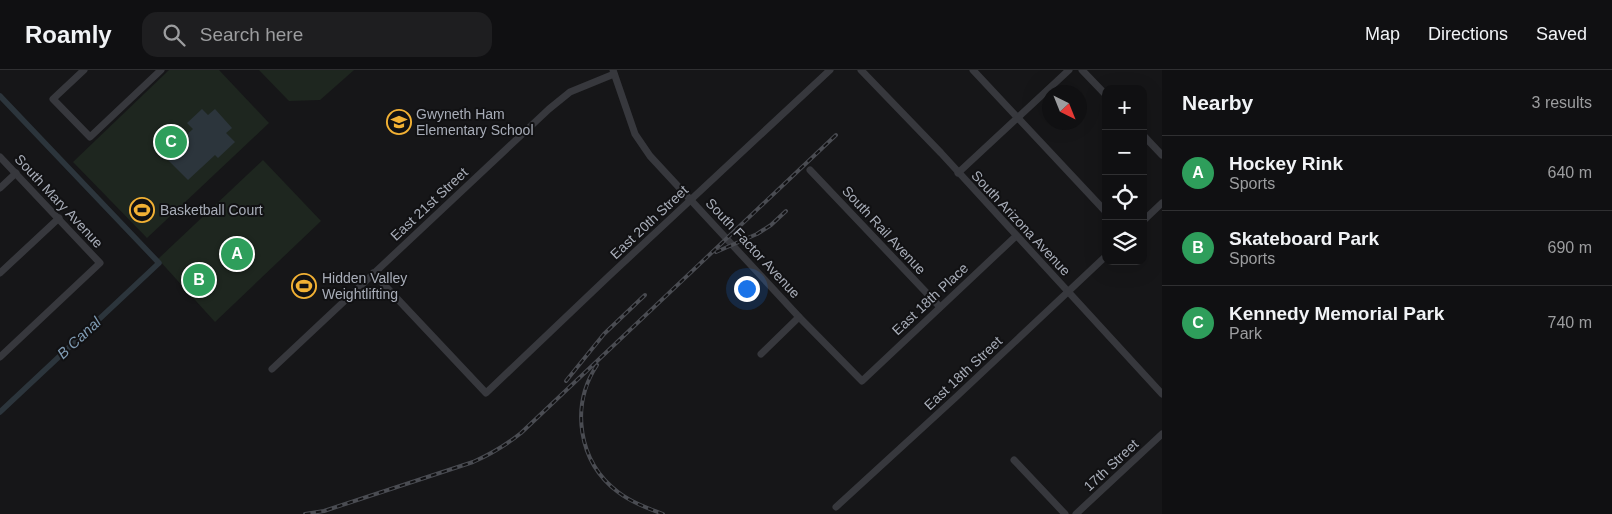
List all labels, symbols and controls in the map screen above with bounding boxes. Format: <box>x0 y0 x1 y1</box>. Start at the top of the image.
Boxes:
search box <box>142 12 492 57</box>
text: Roamly <box>25 21 112 48</box>
icon: search <box>160 21 188 49</box>
text: Search here <box>200 24 303 45</box>
text: Map <box>1365 24 1400 44</box>
text: Directions <box>1428 24 1508 44</box>
text: Saved <box>1536 24 1587 44</box>
north arrow <box>1042 85 1087 130</box>
map controls <box>1102 85 1147 265</box>
button: + <box>1102 85 1147 130</box>
text: Nearby <box>1182 91 1253 114</box>
text: 3 results <box>1532 94 1592 111</box>
place label: Gwyneth Ham Elementary School <box>416 106 534 138</box>
school or university icon: Gwyneth Ham Elementary School <box>386 109 412 135</box>
pin: C <box>155 123 187 161</box>
button: − <box>1102 130 1147 175</box>
street label: South Mary Avenue <box>12 151 107 251</box>
text: Hockey Rink <box>1229 153 1343 174</box>
street label: East 21st Street <box>387 164 471 244</box>
text: A <box>1192 164 1204 181</box>
text: 640 m <box>1548 164 1592 181</box>
street label: South Arizona Avenue <box>968 167 1074 279</box>
button: locate <box>1102 175 1147 220</box>
text: Sports <box>1229 175 1275 192</box>
street label: East 20th Street <box>607 182 691 262</box>
street label: South Rail Avenue <box>839 183 929 278</box>
street label: South Factor Avenue <box>703 195 803 301</box>
sports icon: Basketball Court <box>129 197 155 223</box>
place label: Basketball Court <box>160 202 263 218</box>
button: layers <box>1102 220 1147 265</box>
text: Skateboard Park <box>1229 228 1379 249</box>
pin: A <box>221 235 253 273</box>
text: B <box>1192 239 1204 256</box>
text: 690 m <box>1548 239 1592 256</box>
text: Sports <box>1229 250 1275 267</box>
street label: East 18th Place <box>889 260 971 338</box>
pin: B <box>183 261 215 299</box>
place label: Hidden Valley Weightlifting <box>322 270 407 302</box>
sports icon: Hidden Valley Weightlifting <box>291 273 317 299</box>
your location <box>734 276 760 302</box>
text: Kennedy Memorial Park <box>1229 303 1444 324</box>
water label: B Canal <box>53 313 104 362</box>
text: C <box>1192 314 1204 331</box>
text: 740 m <box>1548 314 1592 331</box>
text: Park <box>1229 325 1262 342</box>
street label: East 18th Street <box>921 333 1005 413</box>
street label: 17th Street <box>1080 436 1142 494</box>

